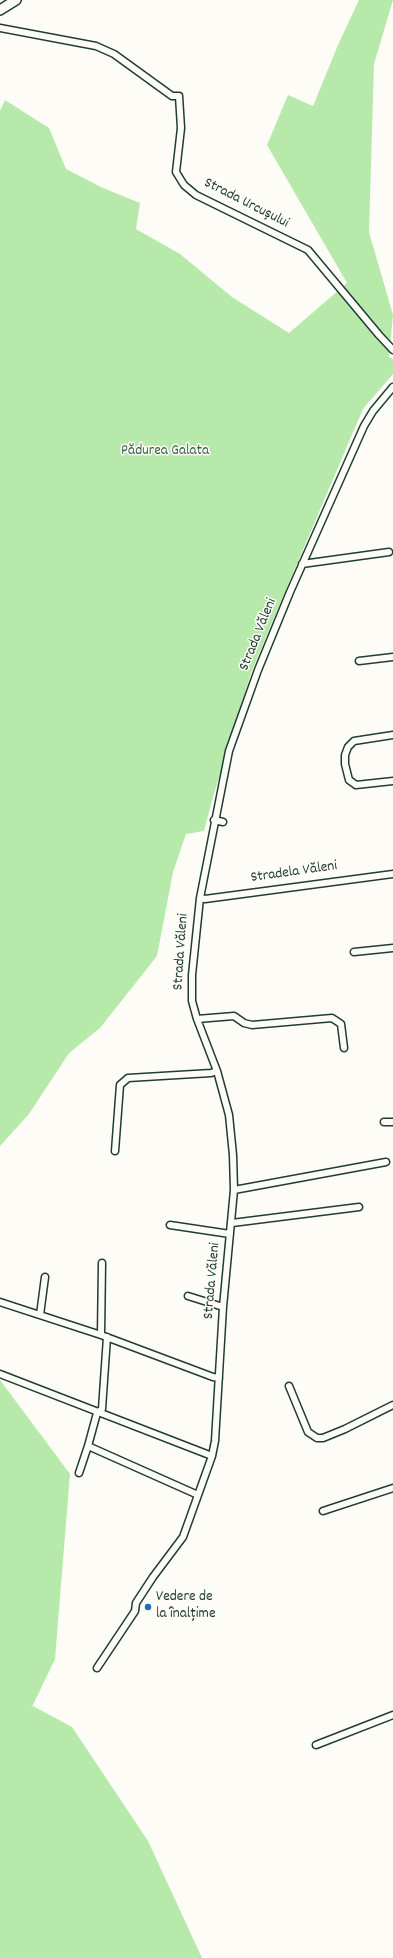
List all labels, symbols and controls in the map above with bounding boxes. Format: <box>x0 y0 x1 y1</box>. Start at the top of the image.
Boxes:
street label: Strada Urcușului <box>200 175 292 233</box>
park label: Pădurea Galata <box>121 443 209 461</box>
street label: Strada Văleni <box>236 596 282 674</box>
street label: Stradela Văleni <box>250 858 338 888</box>
street label: Strada Văleni <box>170 913 194 991</box>
street label: Strada Văleni <box>201 1242 225 1320</box>
place label: Vedere de la înalțime <box>156 1589 216 1624</box>
marker: Vedere de la înalțime <box>143 1602 153 1612</box>

